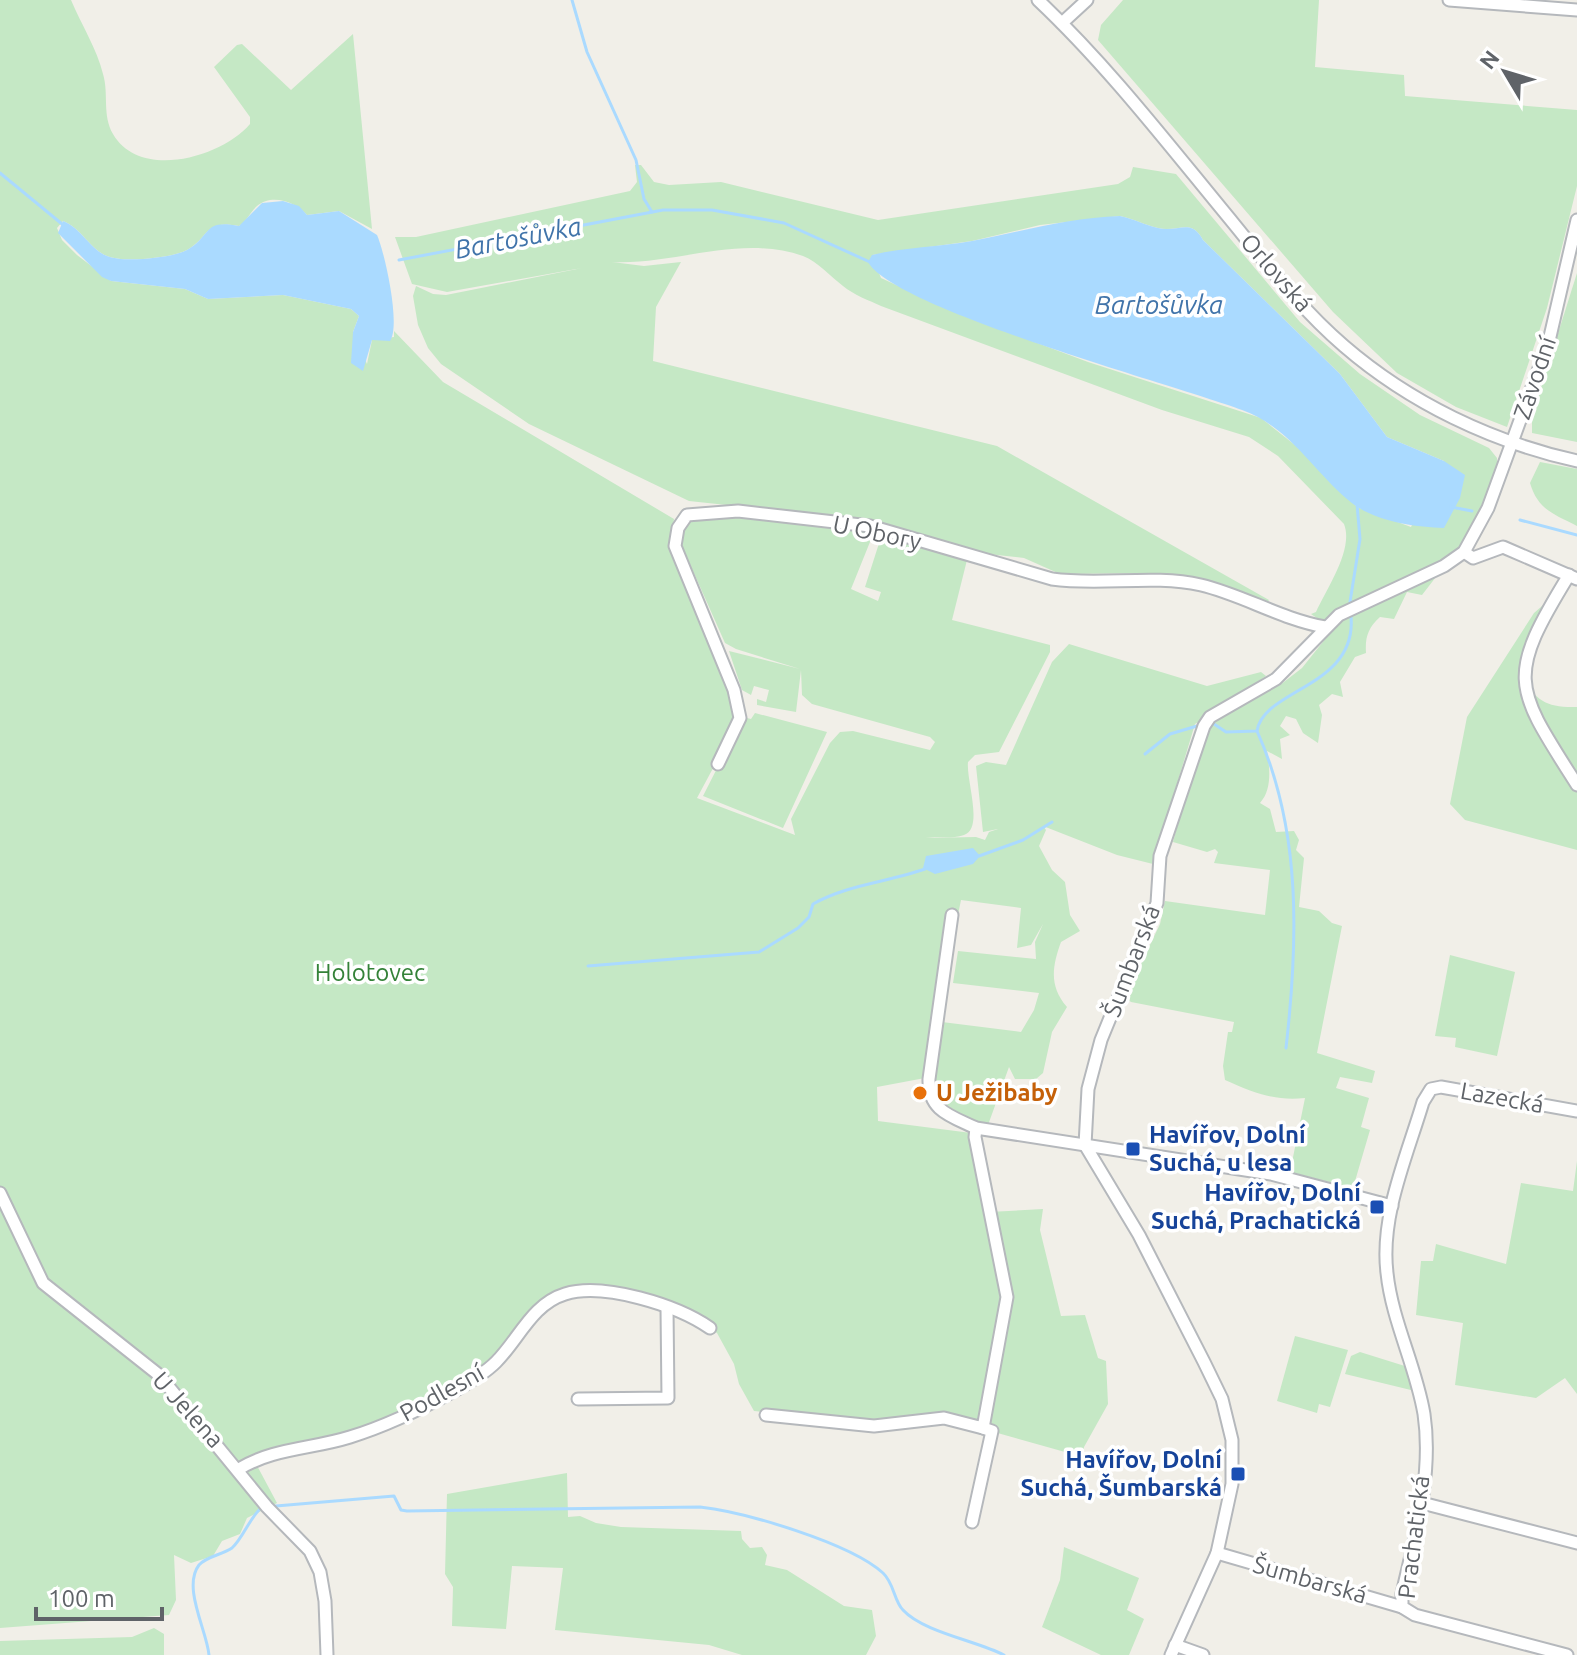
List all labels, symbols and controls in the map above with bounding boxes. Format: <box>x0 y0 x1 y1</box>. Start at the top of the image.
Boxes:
north arrow <box>1465 32 1545 112</box>
text: N <box>1474 45 1504 74</box>
water label: Bartošůvka <box>452 211 584 264</box>
street label: Orlovská <box>1235 228 1318 317</box>
water label: Bartošůvka <box>1095 290 1223 319</box>
street label: Závodní <box>1508 332 1562 423</box>
street label: U Obory <box>830 510 924 555</box>
street label: Šumbarská <box>1097 901 1165 1020</box>
park label: Holotovec <box>315 959 425 986</box>
street label: Lazecká <box>1458 1077 1546 1118</box>
place label: U Ježibaby <box>936 1079 1058 1106</box>
marker: U Ježibaby <box>911 1084 929 1102</box>
place label: Havířov, Dolní Suchá, u lesa <box>1149 1121 1306 1176</box>
marker: Havířov, Dolní Suchá, u lesa <box>1124 1140 1142 1158</box>
place label: Havířov, Dolní Suchá, Prachatická <box>1151 1179 1361 1234</box>
marker: Havířov, Dolní Suchá, Prachatická <box>1368 1198 1386 1216</box>
street label: Podlesní <box>395 1358 489 1427</box>
street label: U Jelena <box>147 1366 229 1453</box>
place label: Havířov, Dolní Suchá, Šumbarská <box>1021 1446 1222 1501</box>
marker: Havířov, Dolní Suchá, Šumbarská <box>1229 1465 1247 1483</box>
street label: Prachatická <box>1393 1474 1434 1600</box>
street label: Šumbarská <box>1250 1549 1371 1609</box>
scale bar <box>36 1571 162 1621</box>
text: 100 m <box>48 1585 115 1612</box>

